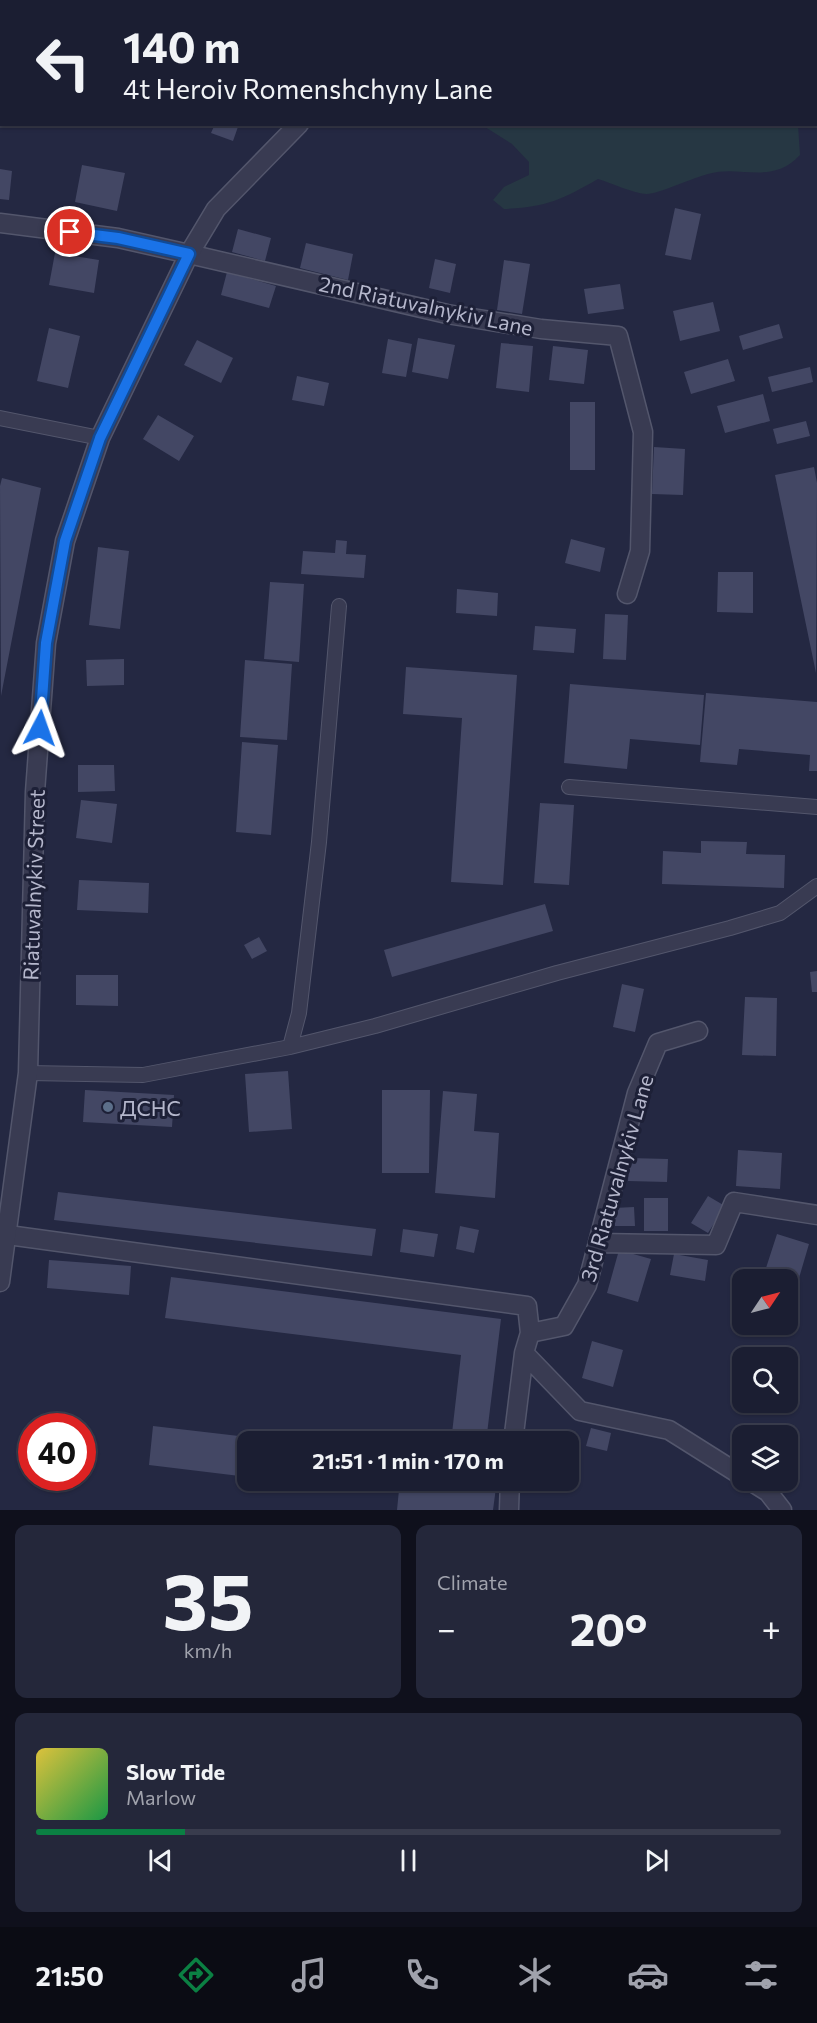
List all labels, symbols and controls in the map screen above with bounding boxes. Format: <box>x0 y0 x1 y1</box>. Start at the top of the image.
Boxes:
text: 140 m <box>123 20 240 72</box>
icon: left <box>24 24 102 102</box>
text: 4t Heroiv Romenshchyny Lane <box>123 72 493 105</box>
pin <box>44 206 95 257</box>
icon: arrive <box>53 215 86 248</box>
street label: 2nd Riatuvalnykiv Lane <box>317 270 535 340</box>
position arrow <box>8 696 72 760</box>
street label: Riatuvalnykiv Street <box>17 789 49 981</box>
street label: 3rd Riatuvalnykiv Lane <box>574 1072 658 1284</box>
place label: ДСНС <box>120 1095 181 1120</box>
marker: ДСНС <box>101 1100 115 1114</box>
north arrow <box>732 1269 798 1335</box>
map controls <box>732 1269 798 1491</box>
button: search <box>732 1347 798 1413</box>
speed limit sign: 40 <box>18 1413 96 1491</box>
button: layers <box>732 1425 798 1491</box>
text: 21:51 · 1 min · 170 m <box>312 1447 504 1474</box>
text: 35 <box>163 1551 253 1646</box>
text: Climate <box>437 1570 507 1594</box>
text: 20° <box>570 1600 648 1655</box>
text: − <box>437 1607 456 1648</box>
text: + <box>762 1607 781 1648</box>
text: km/h <box>184 1638 232 1662</box>
text: Slow Tide <box>126 1758 225 1785</box>
text: Marlow <box>126 1785 196 1809</box>
icon: previous <box>144 1844 177 1877</box>
icon: pause <box>392 1844 425 1877</box>
icon: next <box>640 1844 673 1877</box>
icon: directions <box>175 1954 217 1996</box>
icon: music <box>288 1954 330 1996</box>
icon: phone <box>401 1954 443 1996</box>
icon: climate <box>514 1954 556 1996</box>
icon: car <box>627 1954 669 1996</box>
icon: filters <box>740 1954 782 1996</box>
text: 21:50 <box>35 1959 104 1992</box>

